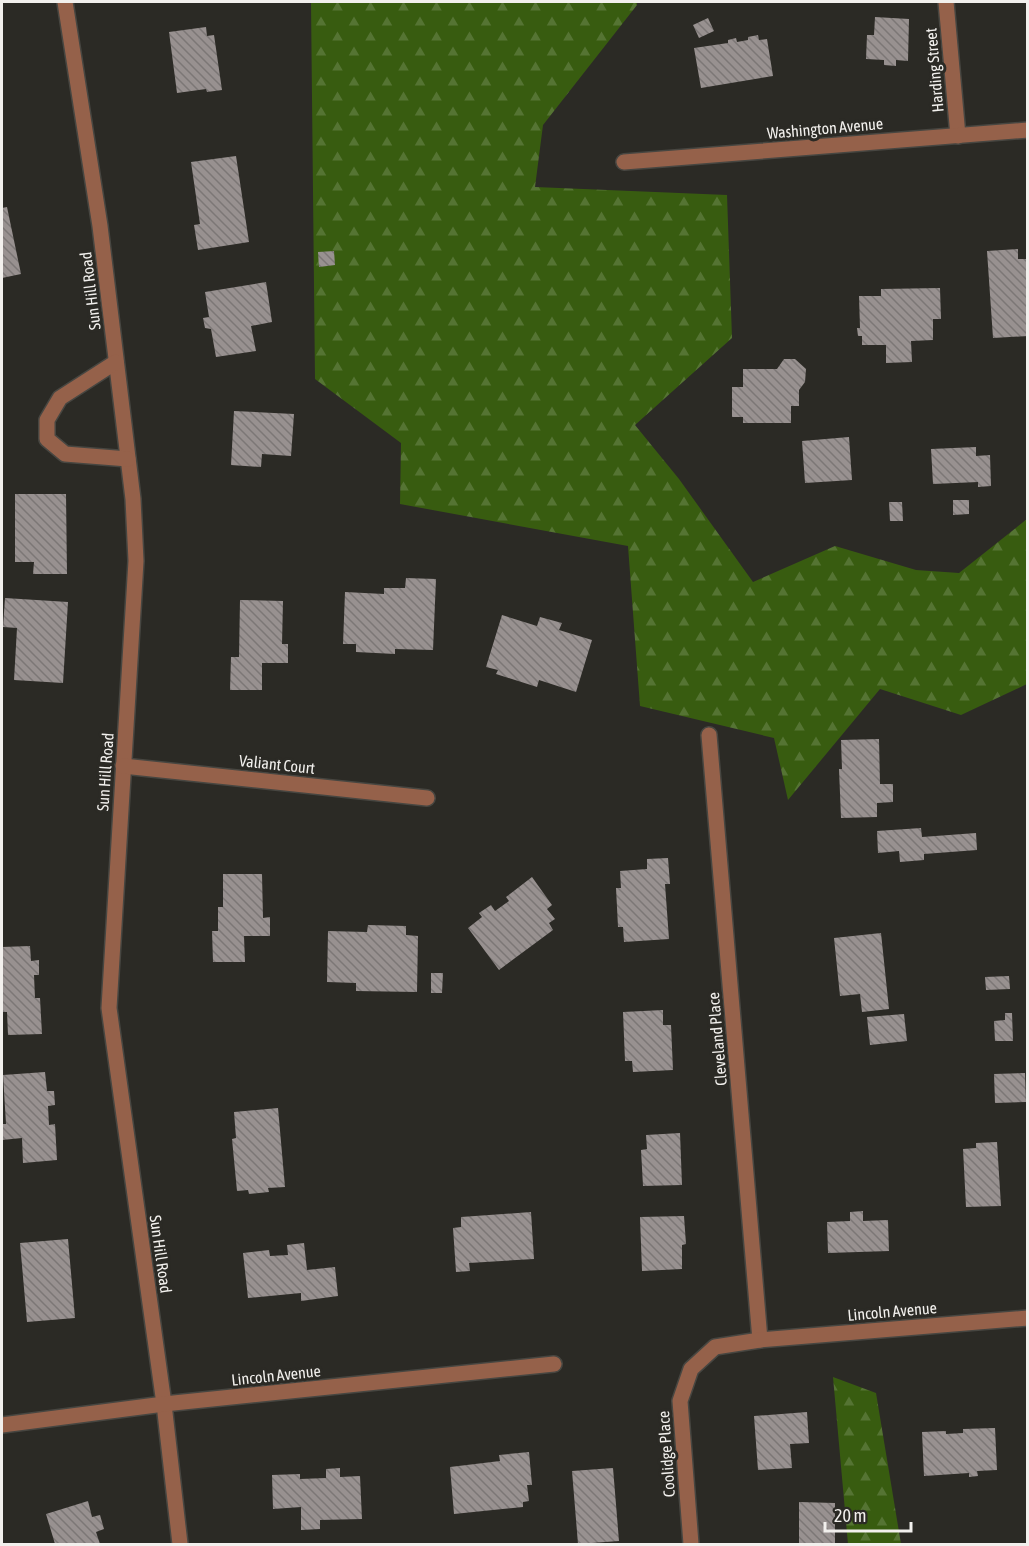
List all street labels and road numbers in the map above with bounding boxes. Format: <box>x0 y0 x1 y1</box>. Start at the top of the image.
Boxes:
street label: Harding Street <box>921 27 948 113</box>
street label: Washington Avenue <box>766 114 884 143</box>
street label: Sun Hill Road <box>76 251 104 331</box>
street label: Sun Hill Road <box>93 732 117 812</box>
street label: Valiant Court <box>238 751 316 777</box>
street label: Cleveland Place <box>704 991 730 1087</box>
street label: Sun Hill Road <box>147 1214 175 1294</box>
street label: Lincoln Avenue <box>847 1298 937 1324</box>
street label: Lincoln Avenue <box>231 1361 321 1389</box>
street label: Coolidge Place <box>654 1410 679 1498</box>

